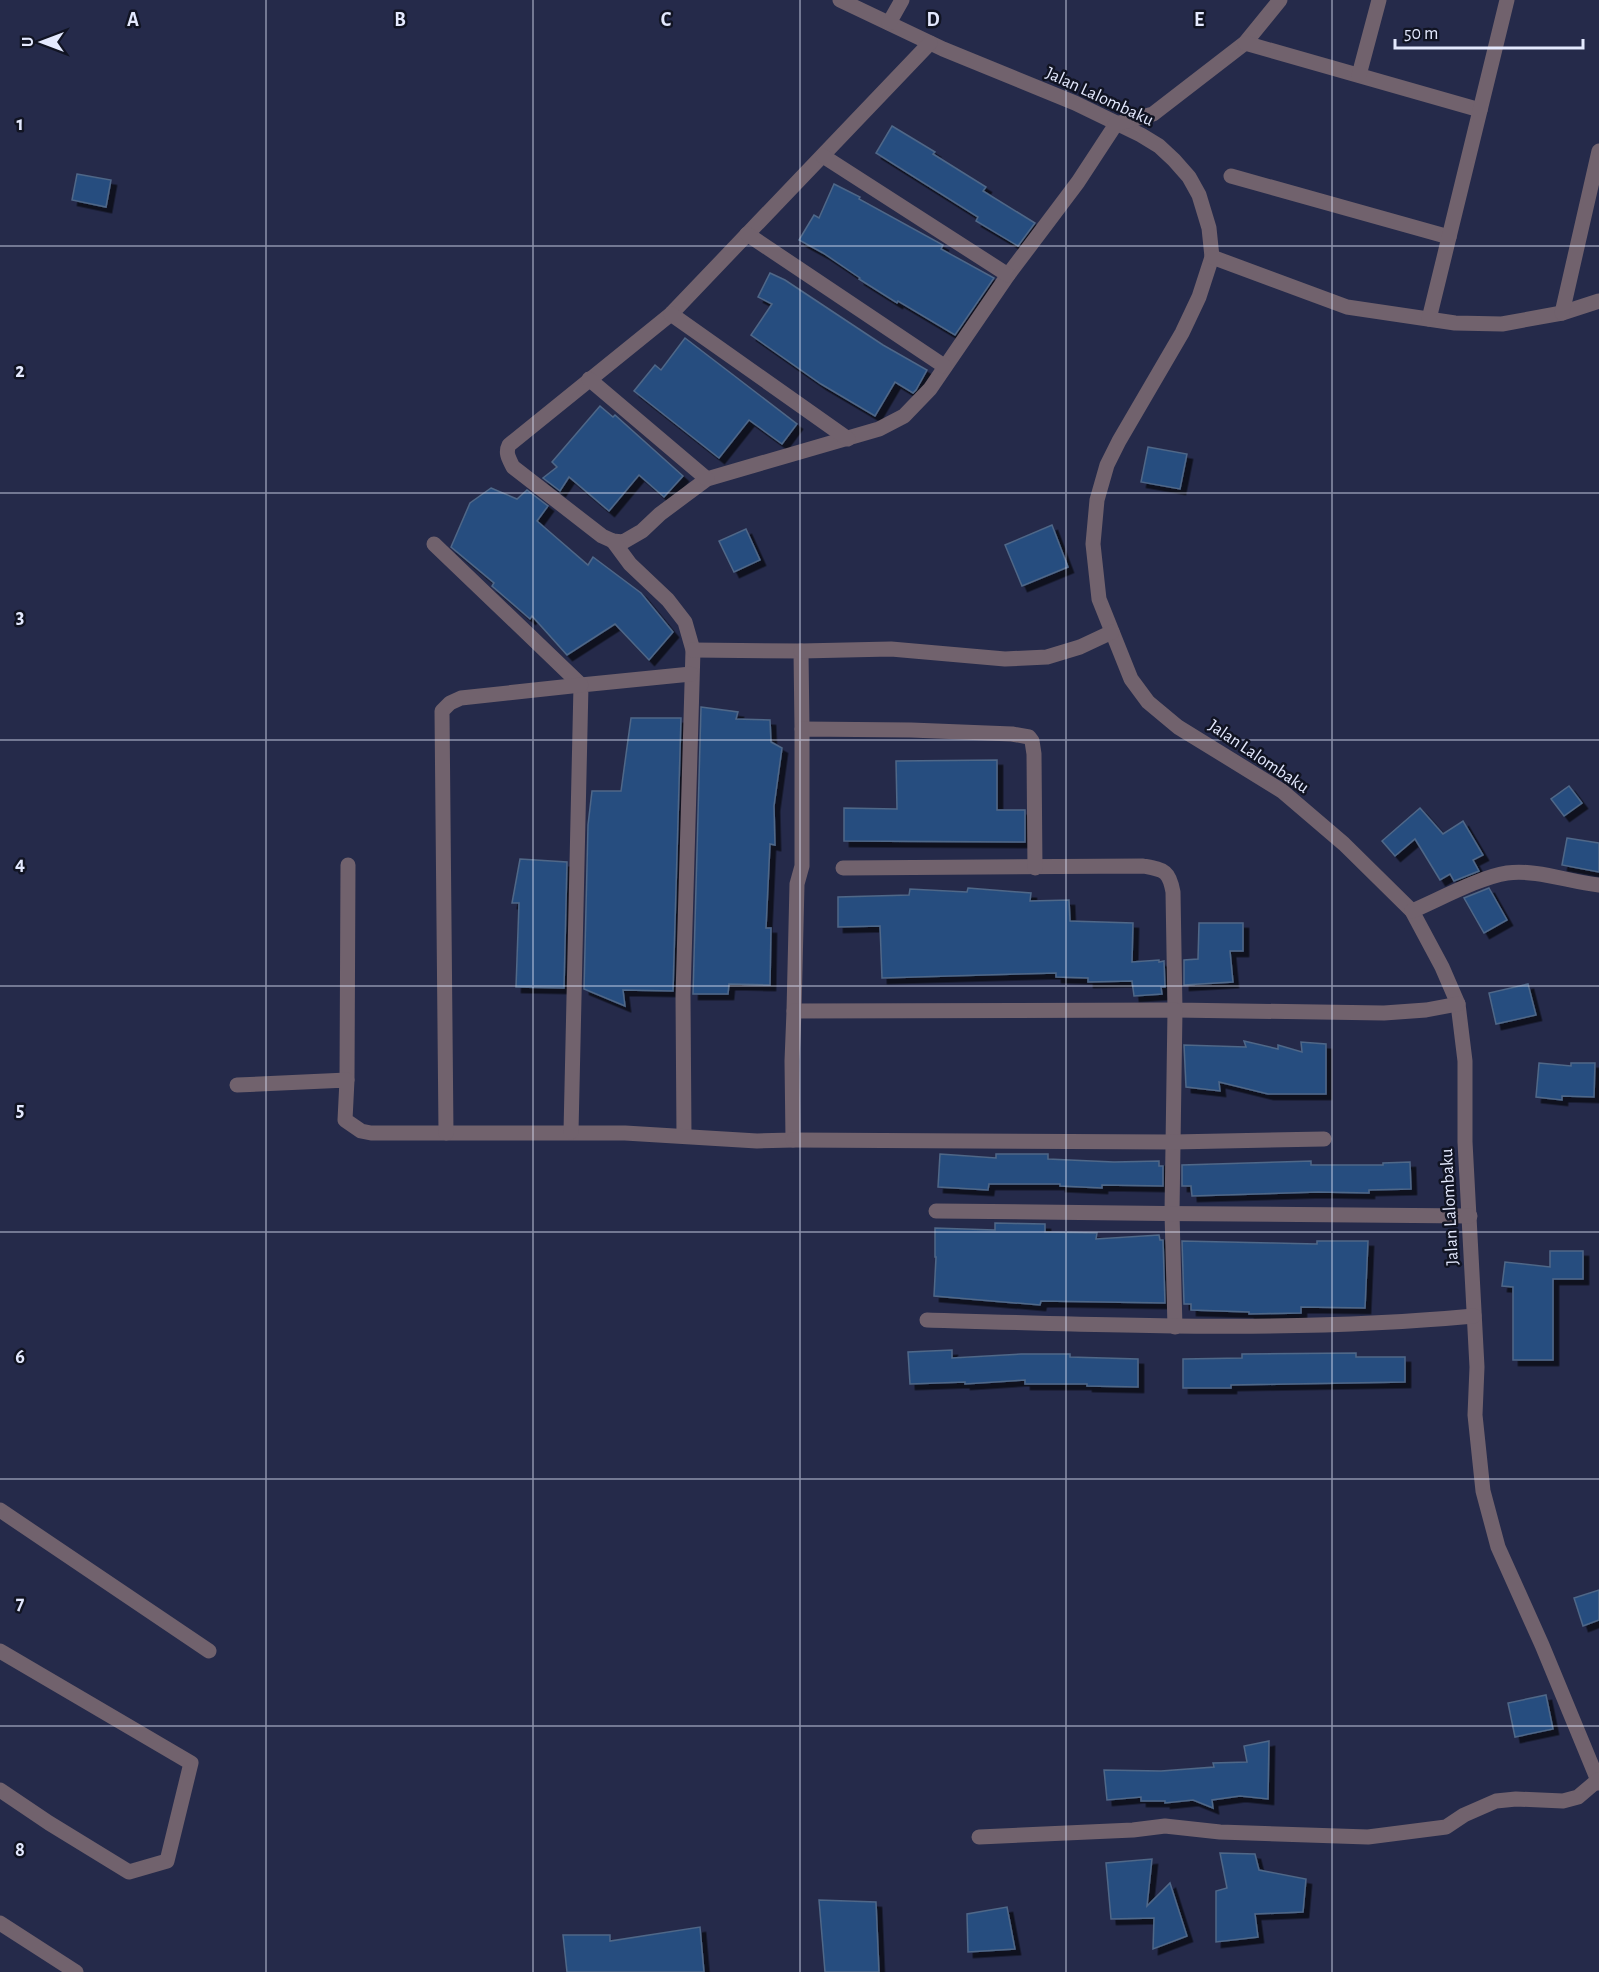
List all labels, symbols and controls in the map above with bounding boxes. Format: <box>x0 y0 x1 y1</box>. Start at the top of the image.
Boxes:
text: A <box>127 10 139 30</box>
text: B <box>394 10 406 30</box>
text: C <box>661 10 672 30</box>
text: D <box>926 10 940 30</box>
text: E <box>1194 10 1204 30</box>
north arrow <box>12 12 72 72</box>
scale bar <box>1395 12 1582 50</box>
text: 50 m <box>1404 25 1438 43</box>
text: U <box>20 37 36 47</box>
street label: Jalan Lalombaku <box>1043 64 1156 130</box>
text: 1 <box>16 114 24 134</box>
text: 2 <box>15 361 25 381</box>
text: 3 <box>16 607 24 627</box>
street label: Jalan Lalombaku <box>1205 717 1312 797</box>
text: 4 <box>15 854 25 874</box>
text: 5 <box>16 1100 24 1120</box>
street label: Jalan Lalombaku <box>1438 1148 1462 1266</box>
text: 6 <box>15 1347 25 1367</box>
text: 7 <box>16 1593 25 1613</box>
text: 8 <box>15 1840 25 1860</box>

